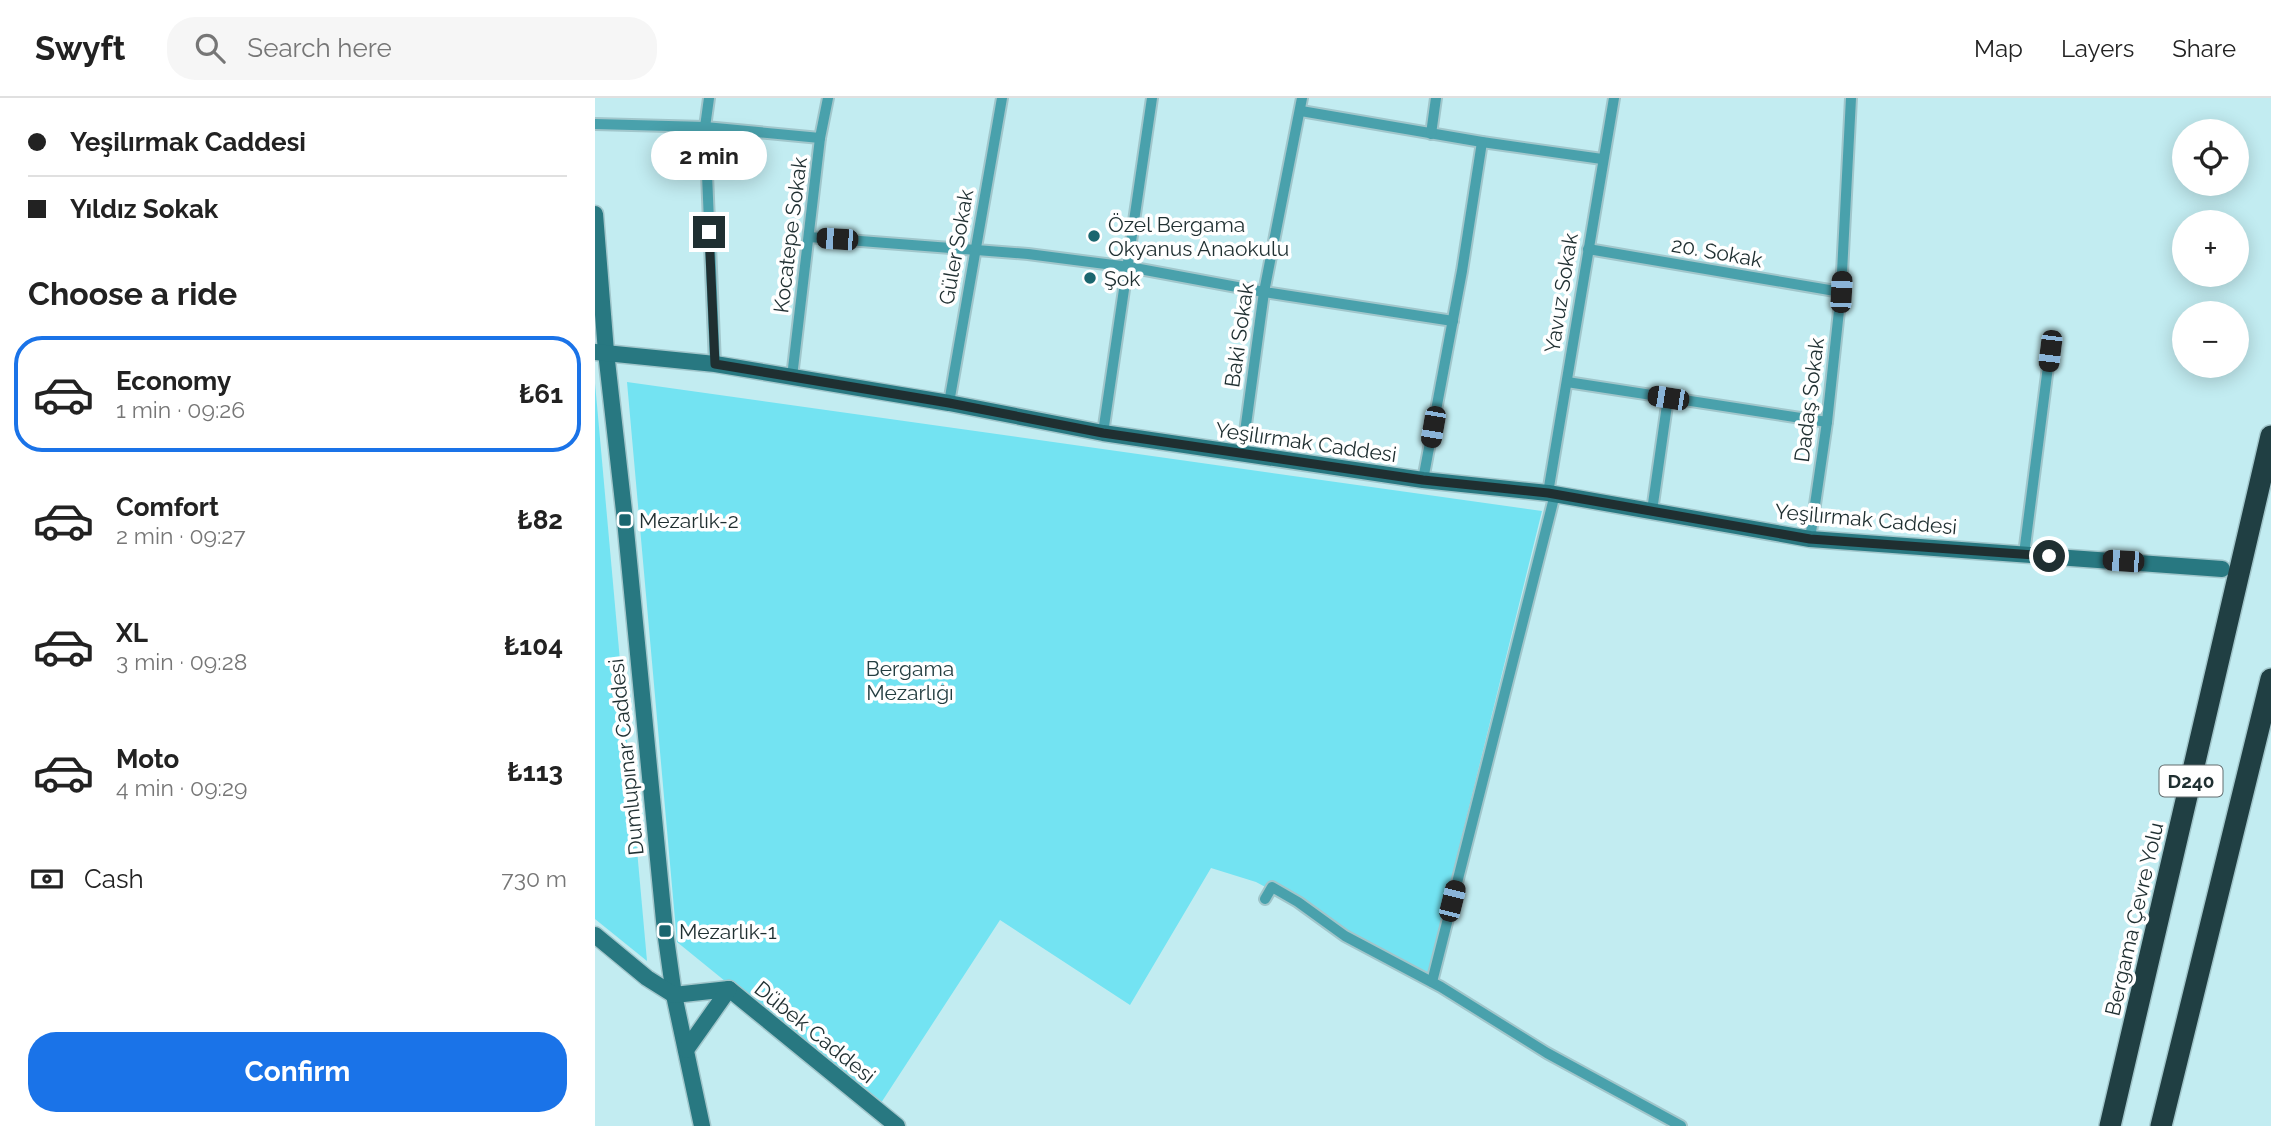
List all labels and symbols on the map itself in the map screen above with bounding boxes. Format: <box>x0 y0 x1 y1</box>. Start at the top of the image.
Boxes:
callout: 2 min <box>651 130 767 180</box>
street label: Kocatepe Sokak <box>768 156 812 314</box>
street label: Güler Sokak <box>934 187 978 307</box>
place label: Özel Bergama Okyanus Anaokulu <box>1108 212 1289 261</box>
route end <box>693 216 725 248</box>
car <box>816 227 859 251</box>
marker: Özel Bergama Okyanus Anaokulu <box>1086 228 1102 244</box>
street label: Yavuz Sokak <box>1539 231 1583 355</box>
street label: 20. Sokak <box>1670 232 1764 272</box>
place label: Şok <box>1104 266 1140 291</box>
marker: Şok <box>1082 270 1098 286</box>
car <box>1830 270 1853 314</box>
street label: Baki Sokak <box>1219 281 1259 389</box>
car <box>2038 329 2063 373</box>
street label: Dadaş Sokak <box>1789 336 1829 464</box>
car <box>1646 384 1691 412</box>
car <box>1420 404 1447 450</box>
street label: Yeşilırmak Caddesi <box>1214 417 1398 467</box>
street label: Yeşilırmak Caddesi <box>1774 499 1958 539</box>
place label: Mezarlık-2 <box>639 508 739 533</box>
marker: Mezarlık-2 <box>617 512 633 528</box>
route start <box>2033 540 2065 572</box>
car <box>2102 549 2145 573</box>
park label: Bergama Mezarlığı <box>866 656 954 705</box>
street label: Dumlupınar Caddesi <box>603 657 649 857</box>
road number: D240 <box>2159 766 2223 796</box>
street label: Bergama Çevre Yolu <box>2100 820 2168 1018</box>
car <box>1437 878 1468 924</box>
place label: Mezarlık-1 <box>679 919 777 944</box>
marker: Mezarlık-1 <box>657 923 673 939</box>
street label: Dübek Caddesi <box>750 976 880 1088</box>

